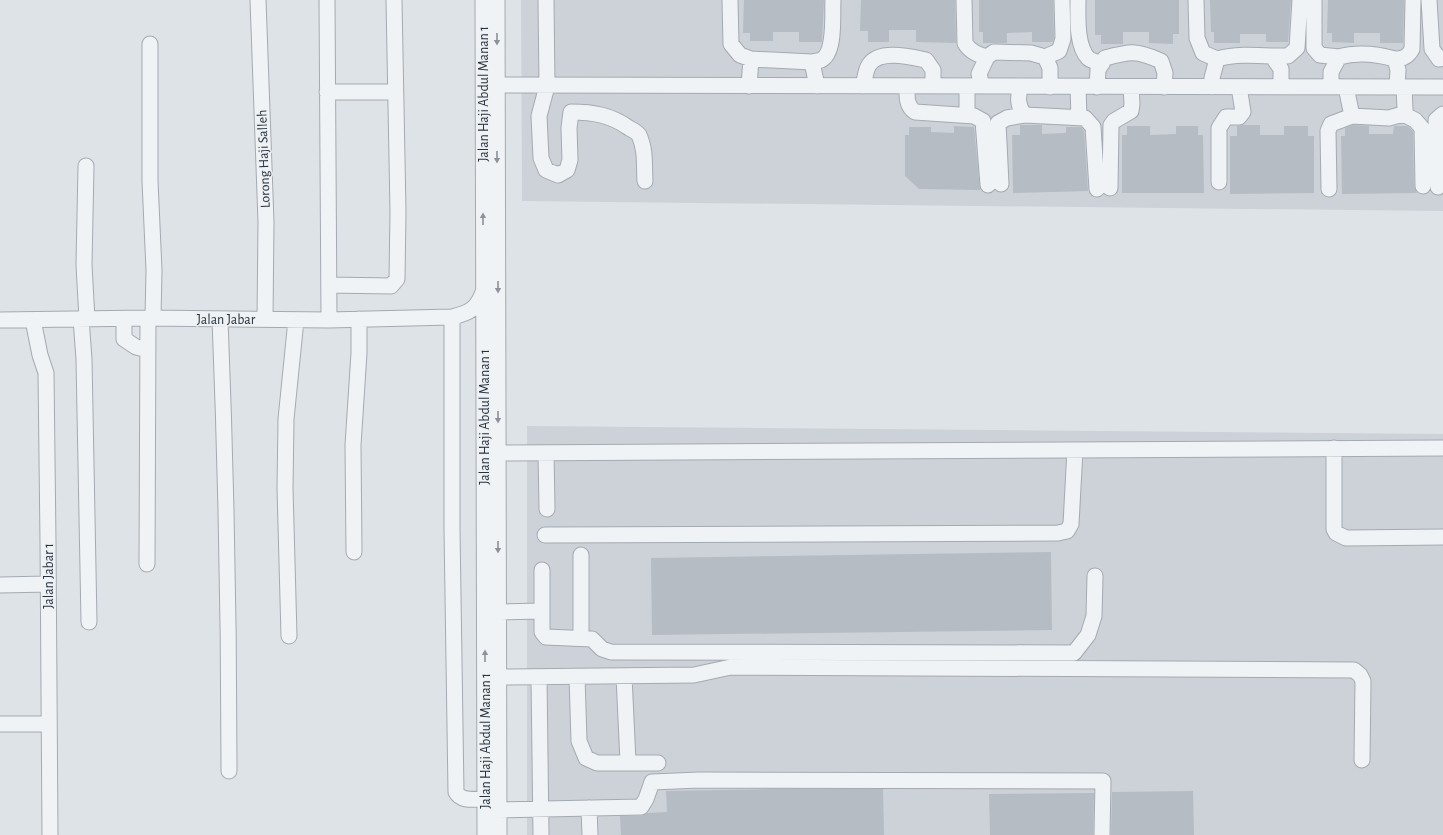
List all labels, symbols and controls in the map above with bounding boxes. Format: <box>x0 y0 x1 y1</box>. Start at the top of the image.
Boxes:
street label: Jalan Haji Abdul Manan 1 <box>477 26 491 162</box>
one-way arrow <box>494 33 500 46</box>
street label: Lorong Haji Salleh <box>255 109 273 208</box>
one-way arrow <box>494 151 500 164</box>
one-way arrow <box>480 212 486 225</box>
one-way arrow <box>495 281 501 294</box>
street label: Jalan Jabar <box>197 313 256 327</box>
street label: Jalan Haji Abdul Manan 1 <box>478 349 492 485</box>
one-way arrow <box>495 411 501 424</box>
one-way arrow <box>495 541 501 554</box>
street label: Jalan Jabar 1 <box>42 543 56 609</box>
one-way arrow <box>482 649 488 662</box>
street label: Jalan Haji Abdul Manan 1 <box>479 673 493 809</box>

